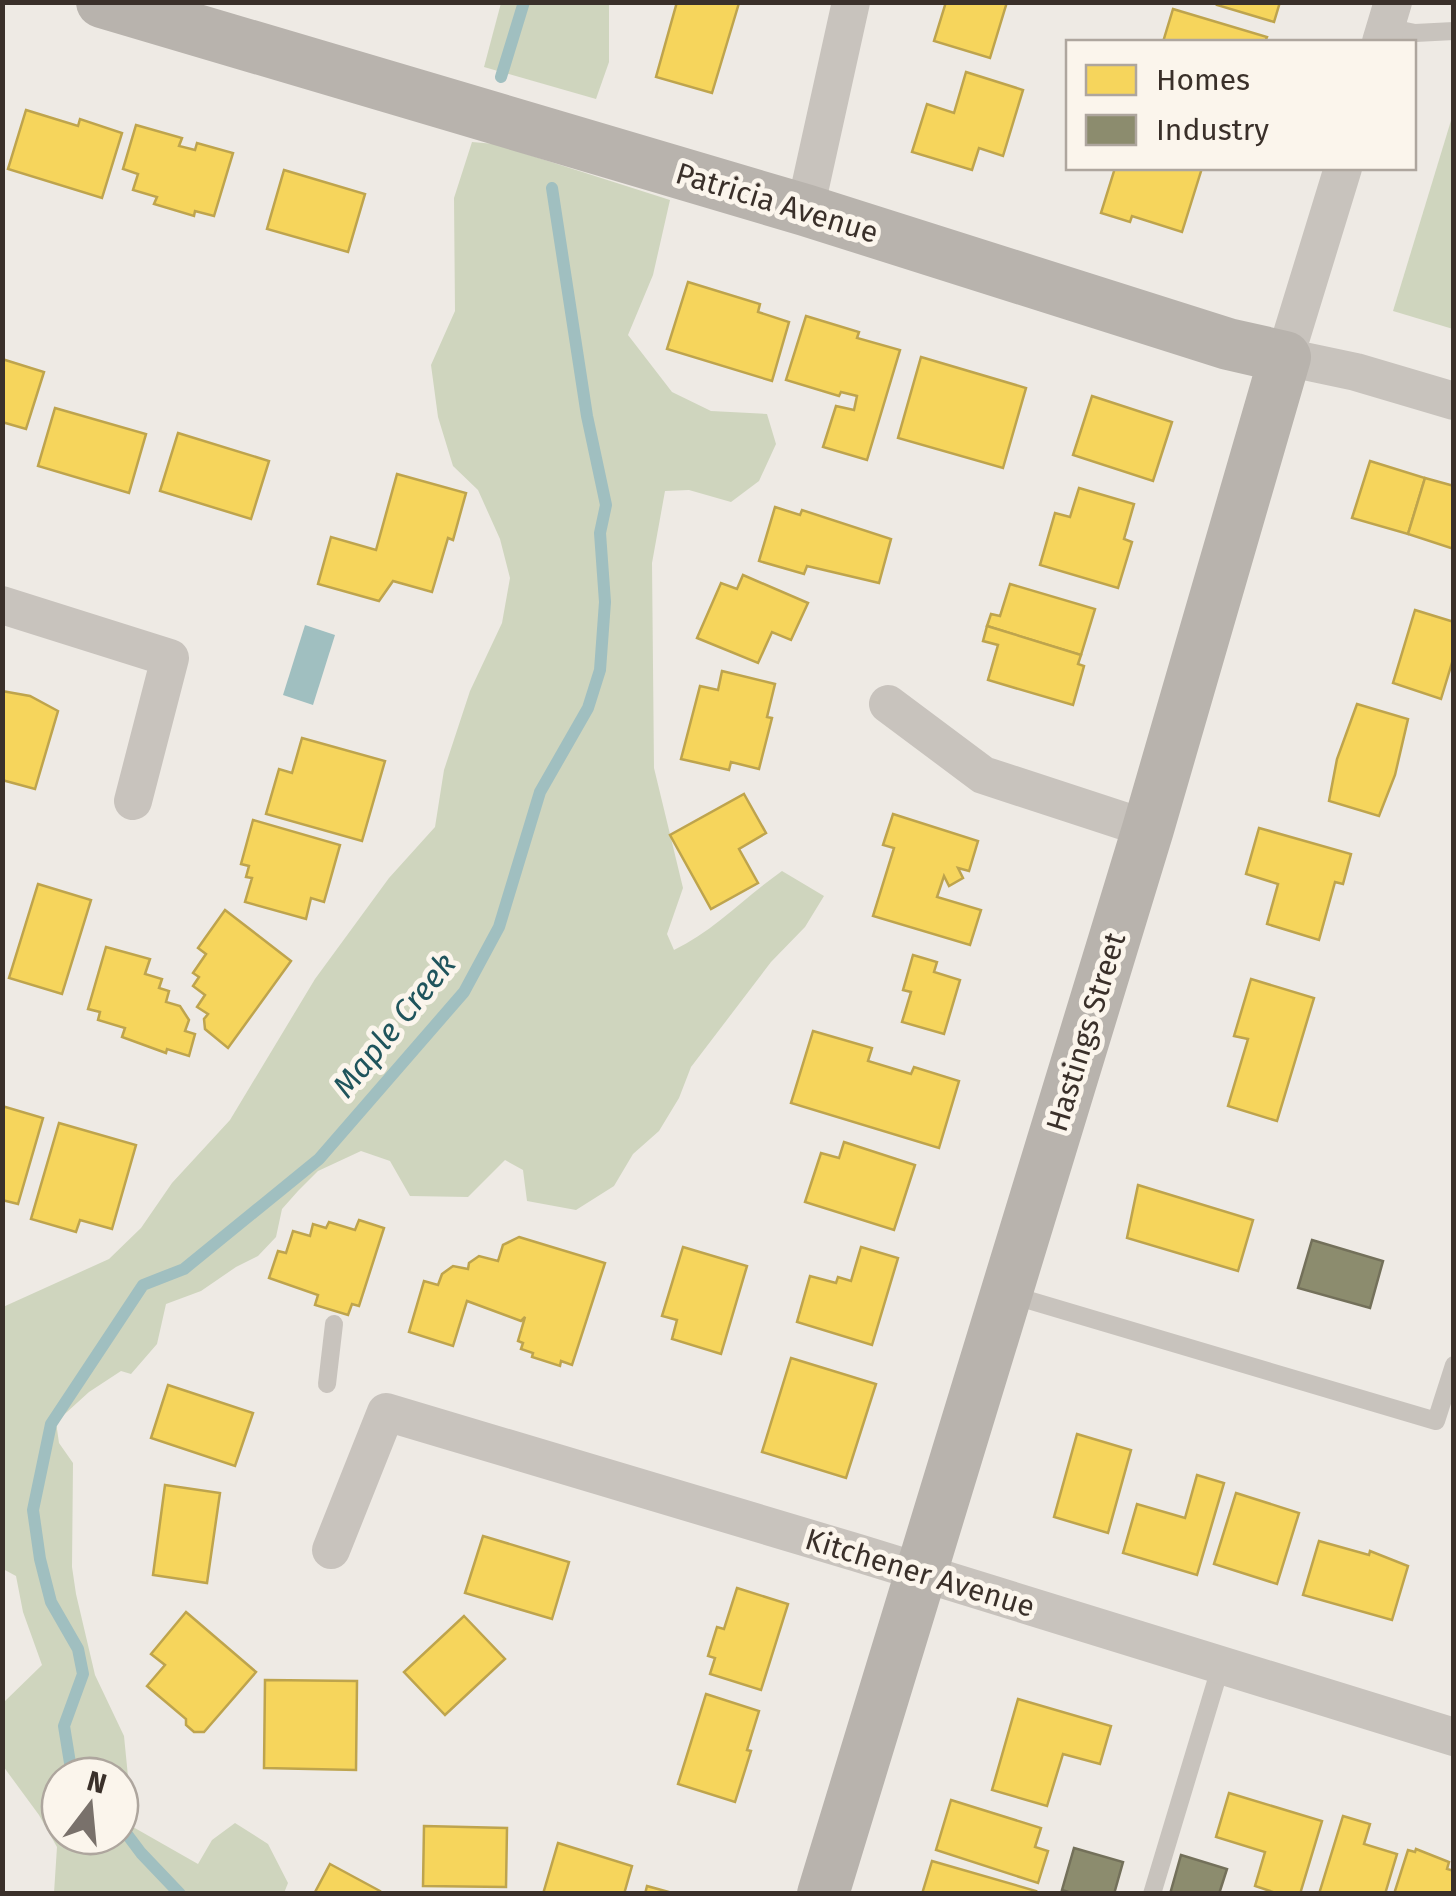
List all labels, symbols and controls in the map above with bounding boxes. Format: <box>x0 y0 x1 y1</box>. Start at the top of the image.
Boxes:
legend <box>1066 40 1416 170</box>
text: Homes <box>1156 62 1250 98</box>
text: Industry <box>1156 112 1269 148</box>
street label: Patricia Avenue <box>672 155 882 251</box>
street label: Hastings Street <box>1039 928 1133 1136</box>
water label: Maple Creek <box>324 945 464 1105</box>
street label: Kitchener Avenue <box>801 1521 1039 1625</box>
north arrow <box>40 1756 140 1856</box>
text: N <box>83 1764 110 1801</box>

